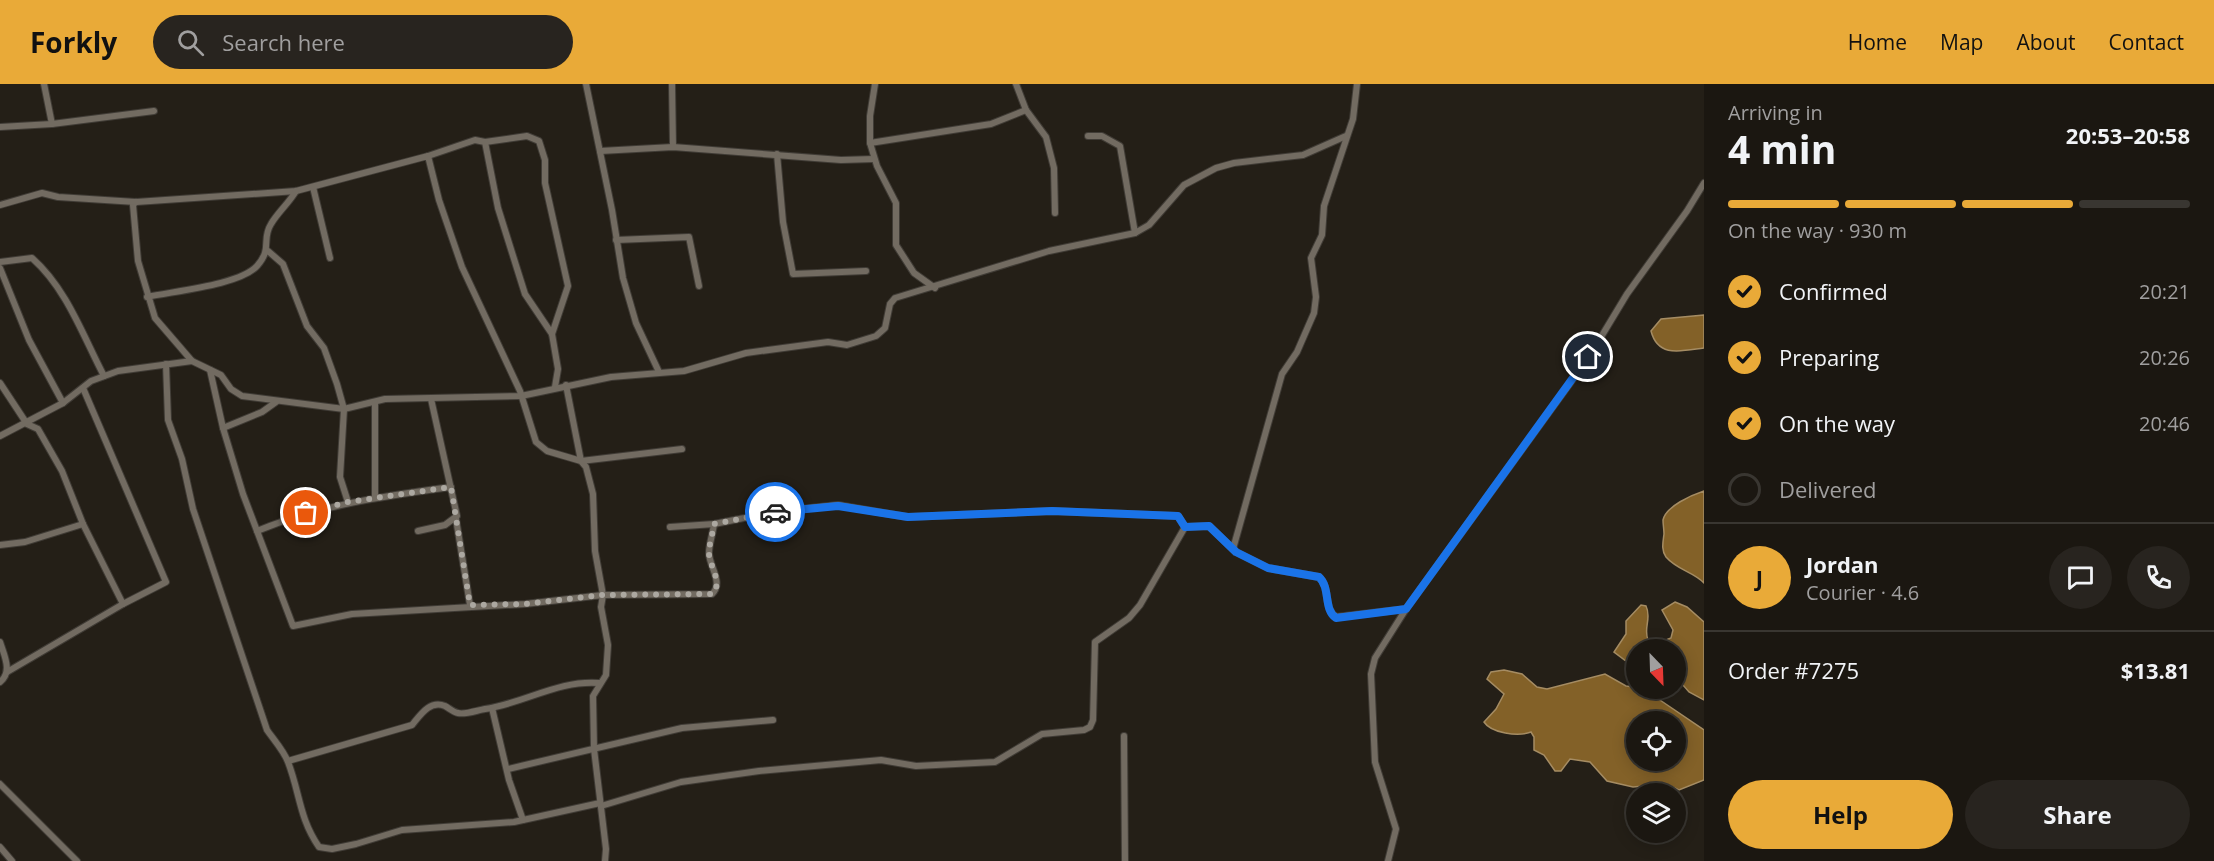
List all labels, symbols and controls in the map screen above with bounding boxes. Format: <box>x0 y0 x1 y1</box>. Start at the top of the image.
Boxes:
search box <box>153 15 573 69</box>
text: Forkly <box>30 23 117 61</box>
icon: search <box>174 26 207 59</box>
text: Search here <box>222 27 345 57</box>
text: Home <box>1848 28 1907 56</box>
text: Map <box>1940 28 1983 56</box>
text: About <box>2016 28 2076 56</box>
text: Contact <box>2109 28 2184 56</box>
text: Arriving in <box>1728 99 1823 126</box>
text: 20:53–20:58 <box>2066 120 2190 150</box>
text: 4 min <box>1728 122 1836 175</box>
text: On the way · 930 m <box>1728 217 1907 244</box>
icon: check <box>1728 275 1761 308</box>
text: Confirmed <box>1779 276 1888 306</box>
text: 20:21 <box>2139 278 2190 305</box>
pin <box>1562 331 1613 382</box>
icon: home <box>1571 340 1604 373</box>
icon: check <box>1728 341 1761 374</box>
text: Preparing <box>1779 342 1879 372</box>
text: 20:26 <box>2139 344 2190 371</box>
icon: check <box>1728 407 1761 440</box>
text: On the way <box>1779 408 1895 438</box>
text: 20:46 <box>2139 410 2190 437</box>
text: Delivered <box>1779 474 1877 504</box>
courier <box>745 482 805 542</box>
pin <box>280 487 331 538</box>
icon: bag <box>289 496 322 529</box>
icon: car <box>759 496 792 529</box>
button: chat <box>2049 546 2112 609</box>
button: phone <box>2127 546 2190 609</box>
text: Jordan <box>1806 549 1879 579</box>
text: J <box>1756 562 1763 592</box>
text: Courier · 4.6 <box>1806 579 1919 606</box>
north arrow <box>1626 639 1686 699</box>
map controls <box>1626 639 1686 843</box>
text: Order #7275 <box>1728 655 1859 685</box>
text: $13.81 <box>2121 655 2190 685</box>
button: locate <box>1626 711 1686 771</box>
button: Help <box>1728 780 1953 849</box>
button: Share <box>1965 780 2190 849</box>
button: layers <box>1626 783 1686 843</box>

